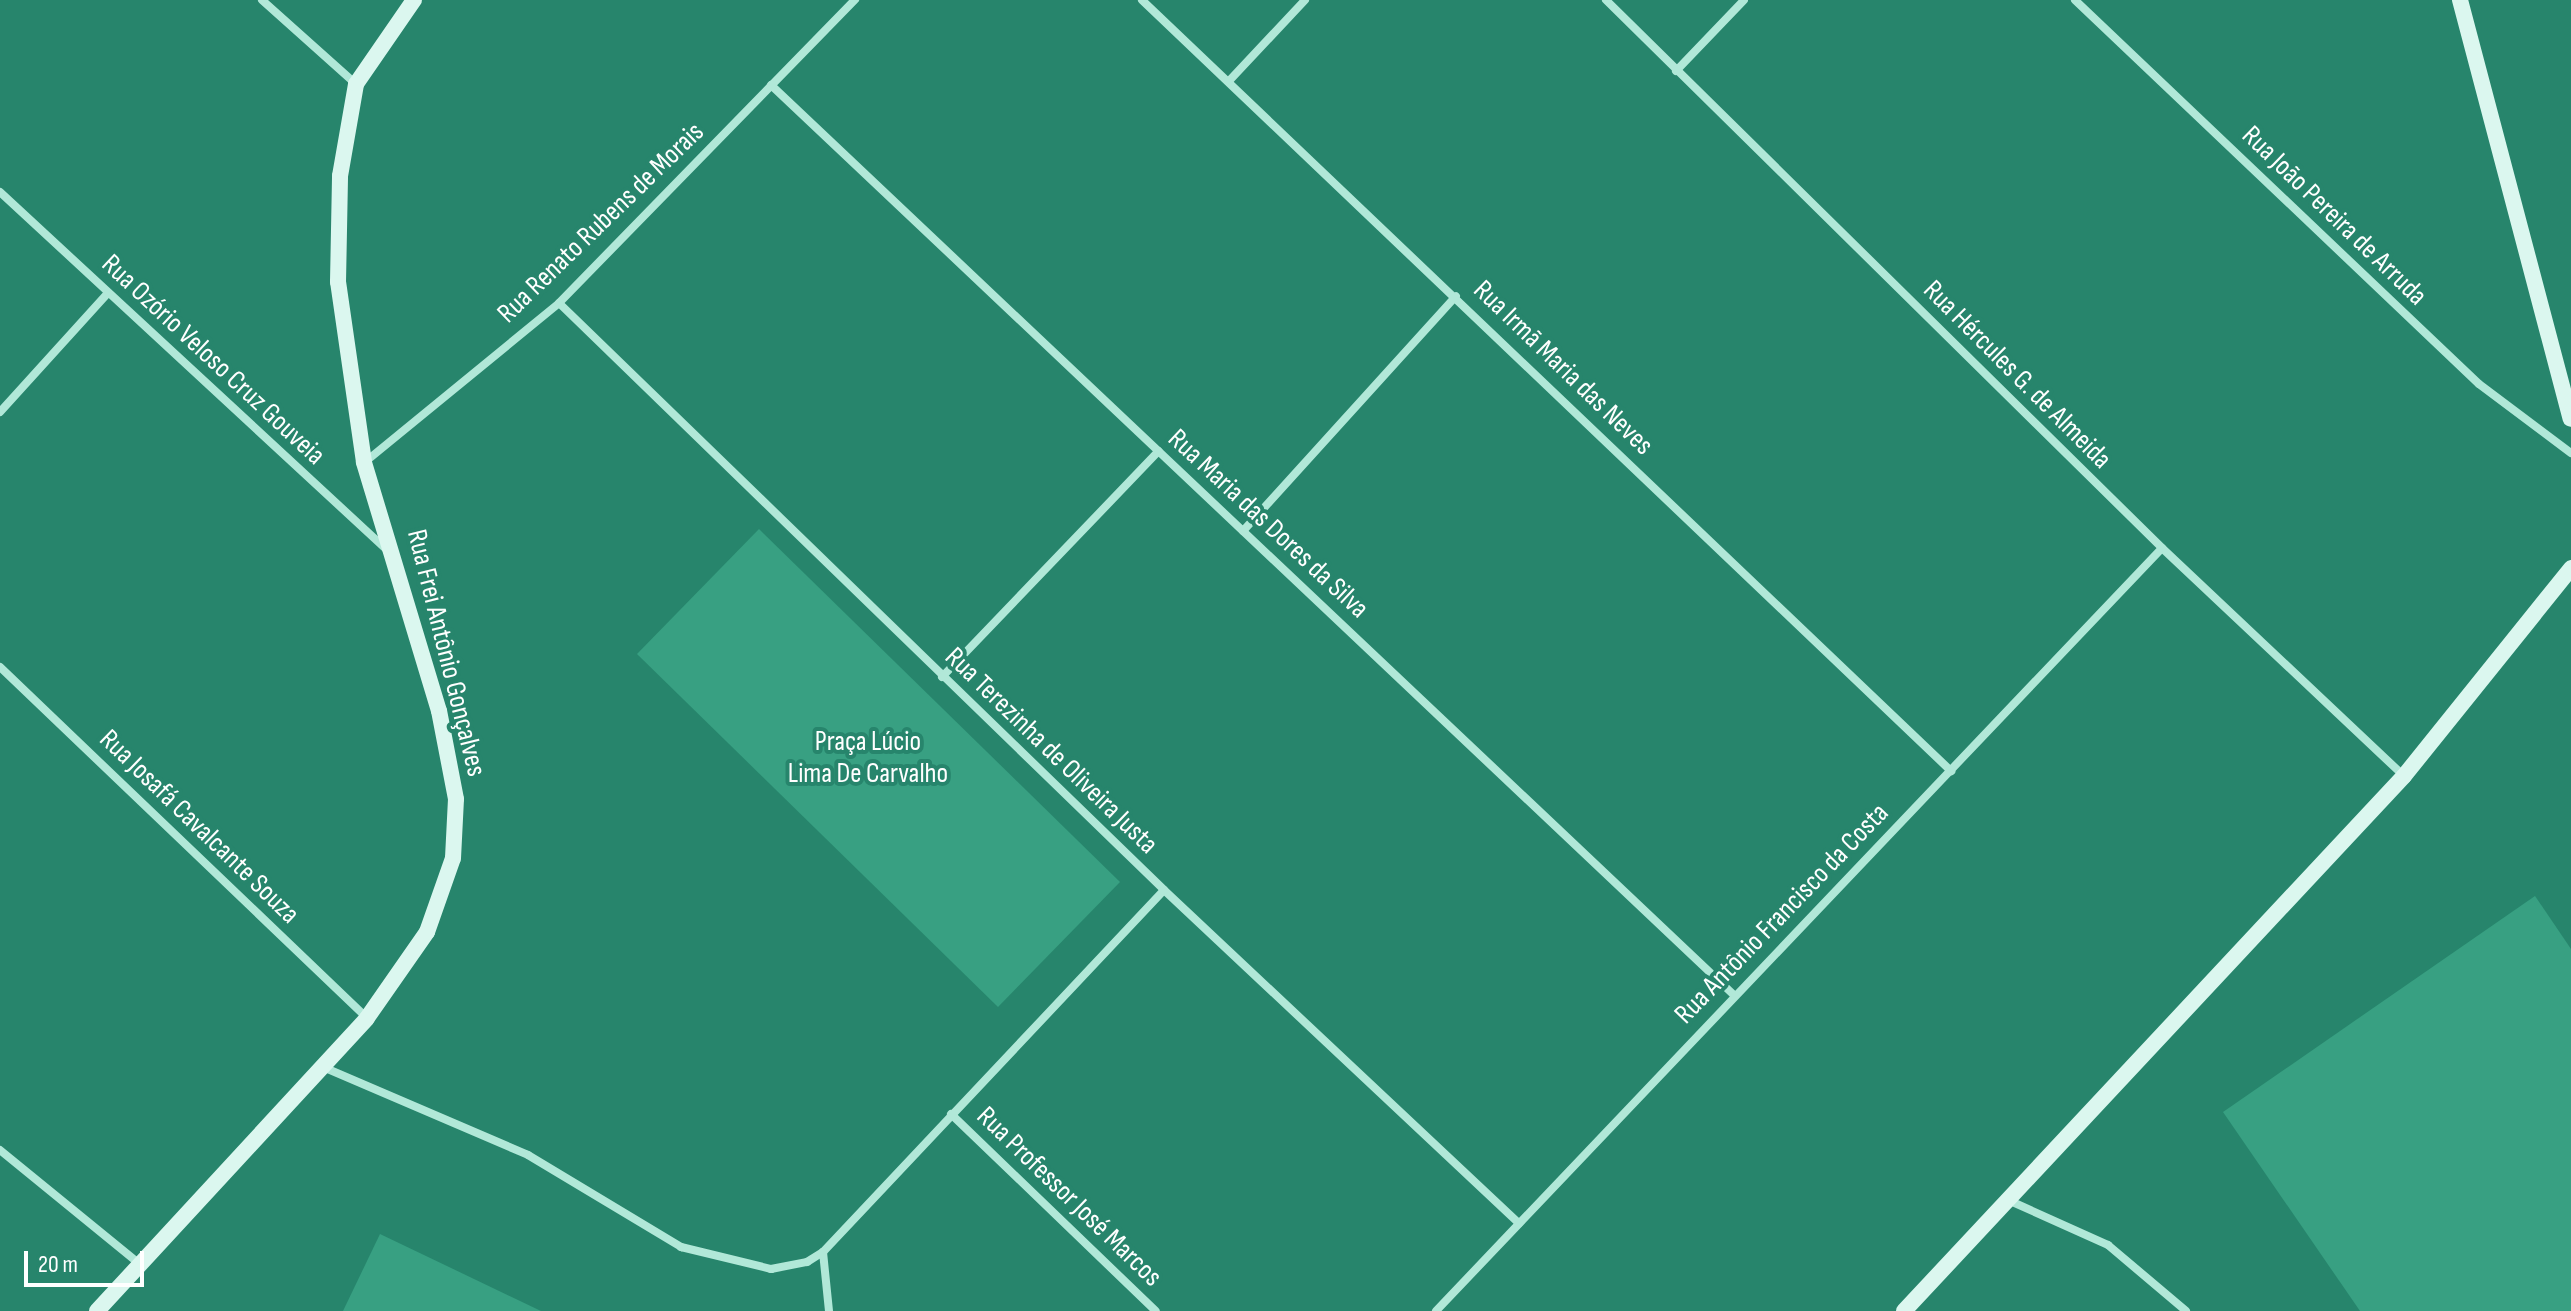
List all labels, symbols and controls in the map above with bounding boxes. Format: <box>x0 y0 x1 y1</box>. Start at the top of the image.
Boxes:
street label: Rua Renato Rubens de Morais <box>491 116 711 330</box>
street label: Rua João Pereira de Arruda <box>2235 119 2433 313</box>
street label: Rua Ozório Veloso Cruz Gouveia <box>94 248 332 472</box>
street label: Rua Irmã Maria das Neves <box>1466 274 1660 462</box>
street label: Rua Hércules G. de Almeida <box>1916 274 2118 476</box>
street label: Rua Maria das Dores da Silva <box>1161 422 1375 626</box>
street label: Rua Frei Antônio Gonçalves <box>399 526 493 780</box>
street label: Rua Terezinha de Oliveira Justa <box>938 641 1164 861</box>
street label: Rua Josafá Cavalcante Souza <box>92 723 306 931</box>
park label: Praça Lúcio Lima De Carvalho <box>788 725 948 791</box>
street label: Rua Antônio Francisco da Costa <box>1668 797 1896 1031</box>
street label: Rua Professor José Marcos <box>969 1100 1169 1294</box>
scale bar <box>28 1235 148 1285</box>
text: 20 m <box>38 1250 78 1279</box>

